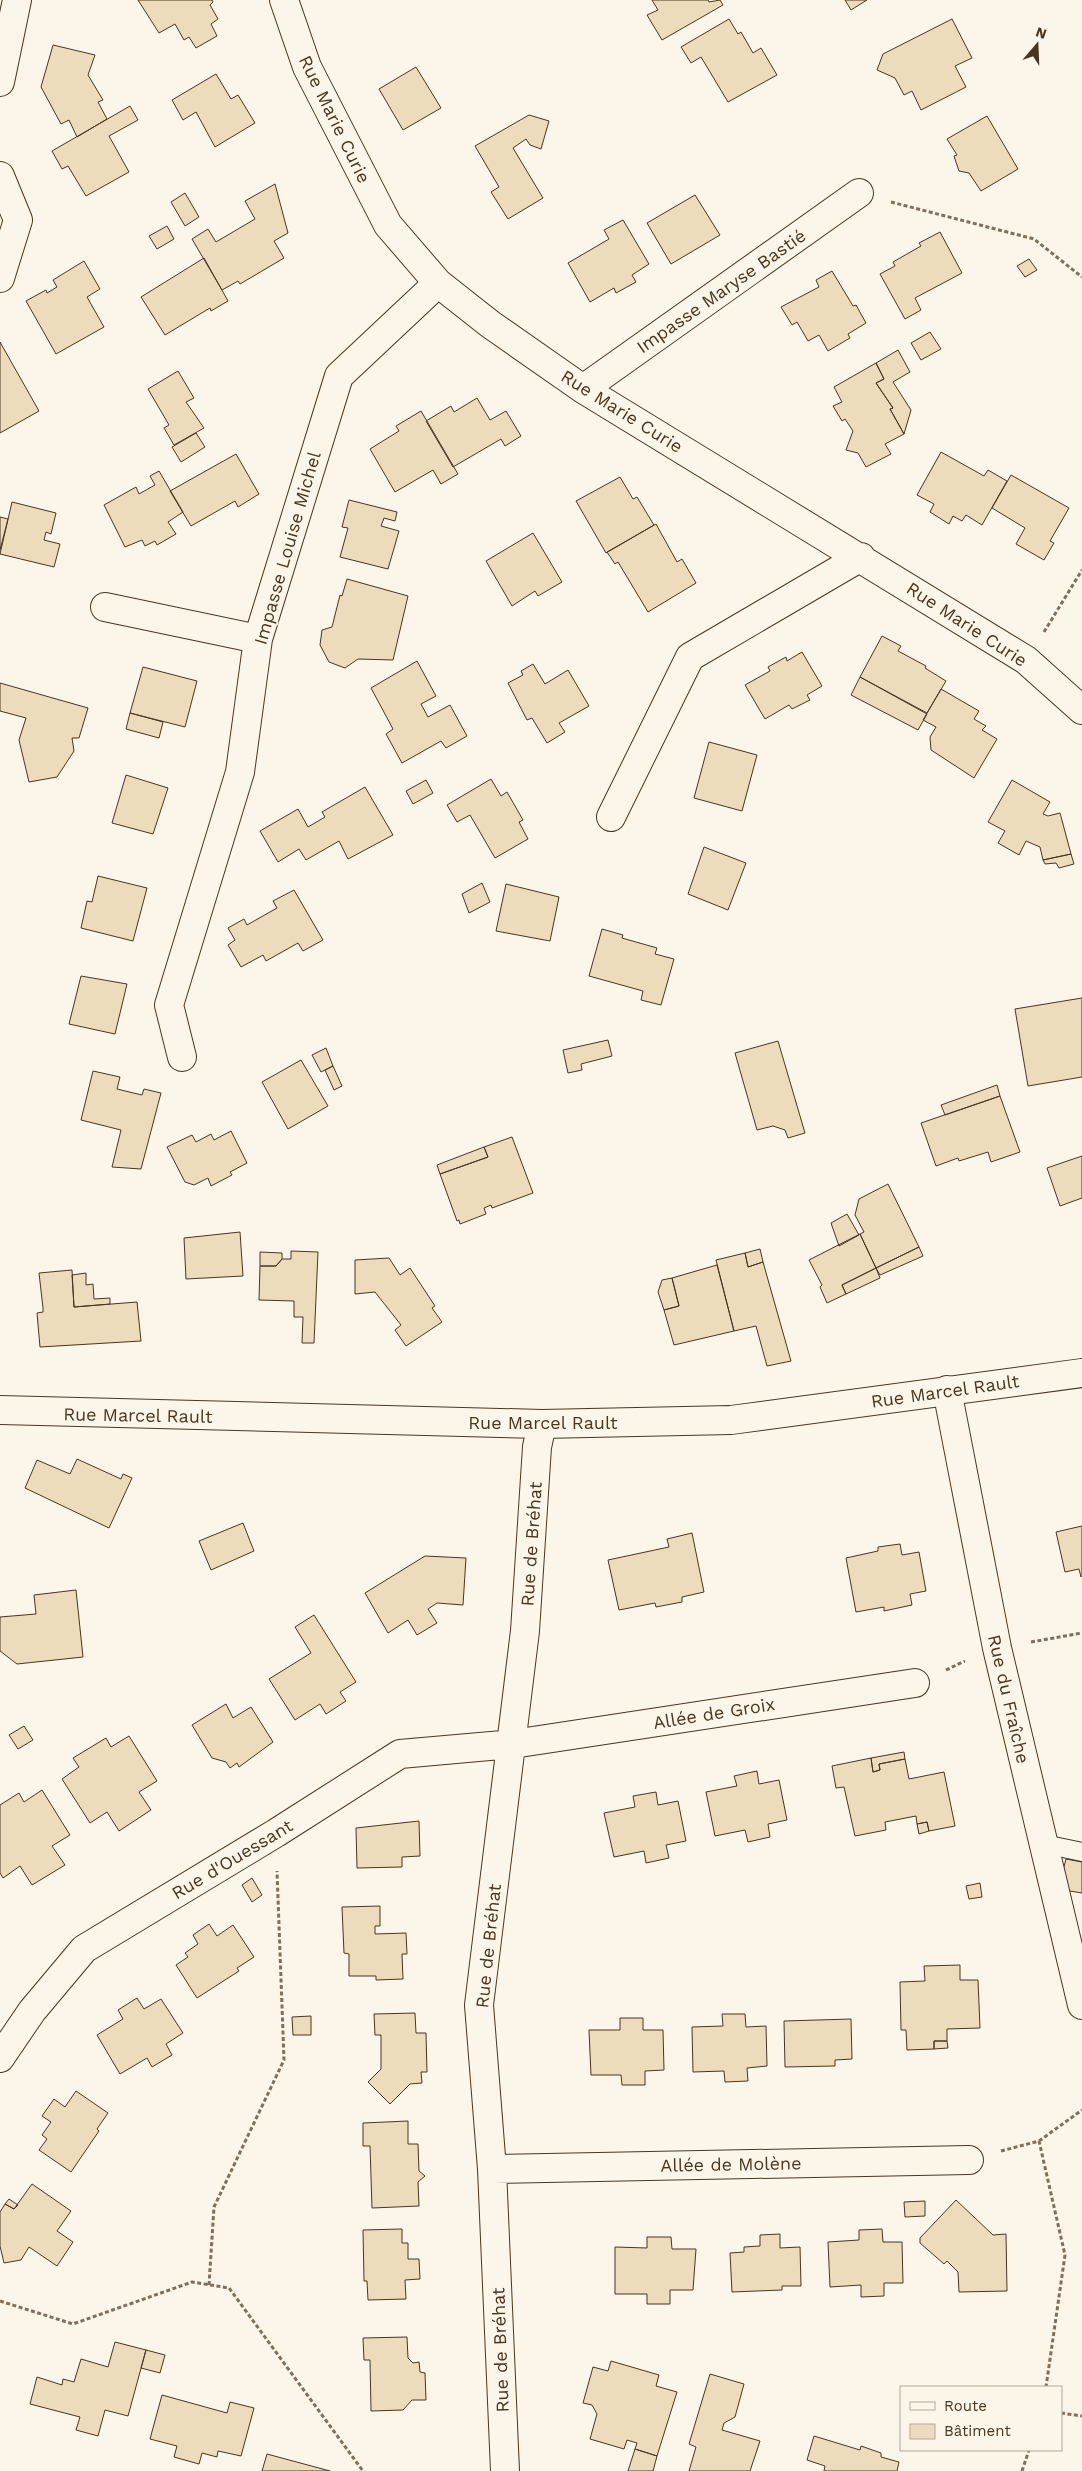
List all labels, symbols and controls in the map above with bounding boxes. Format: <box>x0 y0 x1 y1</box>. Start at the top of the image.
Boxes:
north arrow <box>1012 20 1062 70</box>
text: N <box>1034 23 1049 42</box>
street label: Rue Marie Curie <box>295 52 375 186</box>
street label: Impasse Maryse Bastié <box>632 225 810 357</box>
street label: Rue Marie Curie <box>557 365 687 457</box>
street label: Impasse Louise Michel <box>249 449 325 647</box>
street label: Rue Marie Curie <box>903 577 1031 671</box>
street label: Rue Marcel Rault <box>870 1370 1021 1412</box>
street label: Rue Marcel Rault <box>63 1403 213 1427</box>
street label: Rue Marcel Rault <box>468 1412 618 1433</box>
street label: Rue de Bréhat <box>516 1481 546 1607</box>
street label: Rue du Fraîche <box>984 1632 1034 1766</box>
street label: Allée de Groix <box>652 1693 776 1733</box>
street label: Rue d'Ouessant <box>168 1814 297 1903</box>
street label: Rue de Bréhat <box>471 1882 505 2009</box>
street label: Allée de Molène <box>660 2152 802 2176</box>
street label: Rue de Bréhat <box>487 2287 513 2413</box>
legend <box>900 2386 1062 2451</box>
text: Route <box>944 2397 987 2415</box>
text: Bâtiment <box>944 2422 1011 2440</box>

